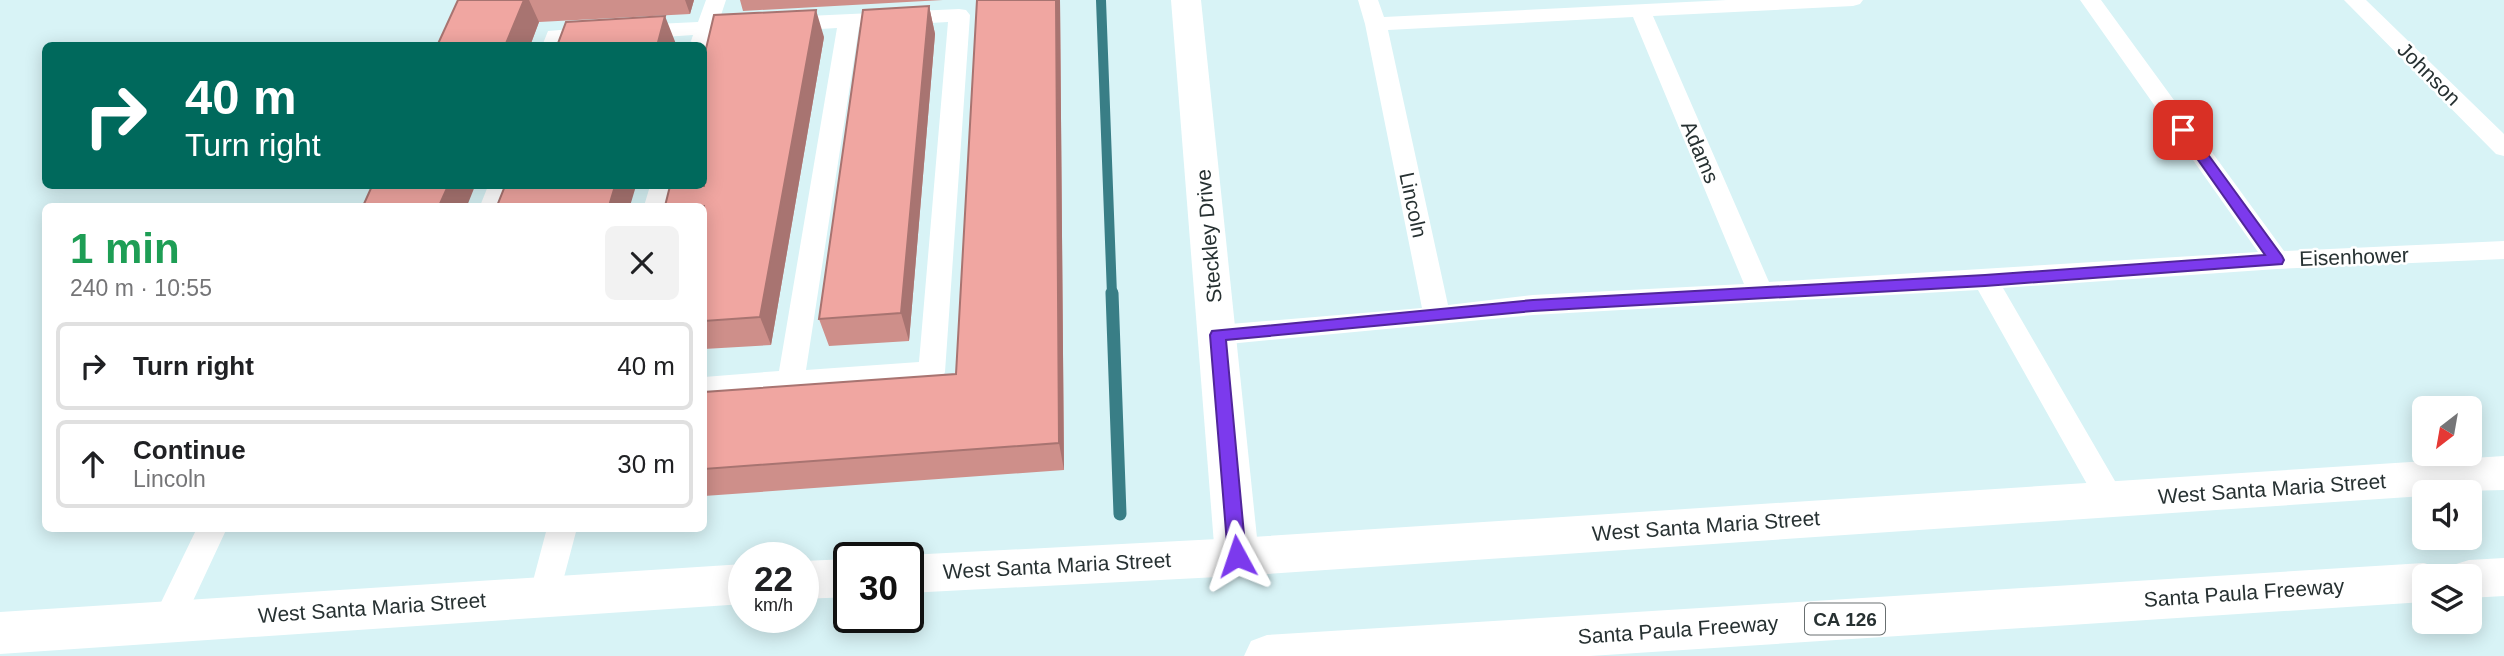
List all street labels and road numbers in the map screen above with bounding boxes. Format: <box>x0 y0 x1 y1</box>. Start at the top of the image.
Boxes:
street label: Johnson <box>2393 37 2466 110</box>
street label: Adams <box>1677 117 1724 186</box>
street label: Steckley Drive <box>1191 168 1226 304</box>
street label: Lincoln <box>1395 170 1432 240</box>
street label: Eisenhower <box>2299 243 2409 270</box>
street label: West Santa Maria Street <box>2157 469 2387 508</box>
street label: West Santa Maria Street <box>1591 506 1821 545</box>
street label: West Santa Maria Street <box>942 548 1172 583</box>
street label: Santa Paula Freeway <box>2143 574 2345 611</box>
street label: West Santa Maria Street <box>257 588 487 627</box>
road number: CA 126 <box>1805 604 1885 634</box>
street label: Santa Paula Freeway <box>1577 611 1779 648</box>

